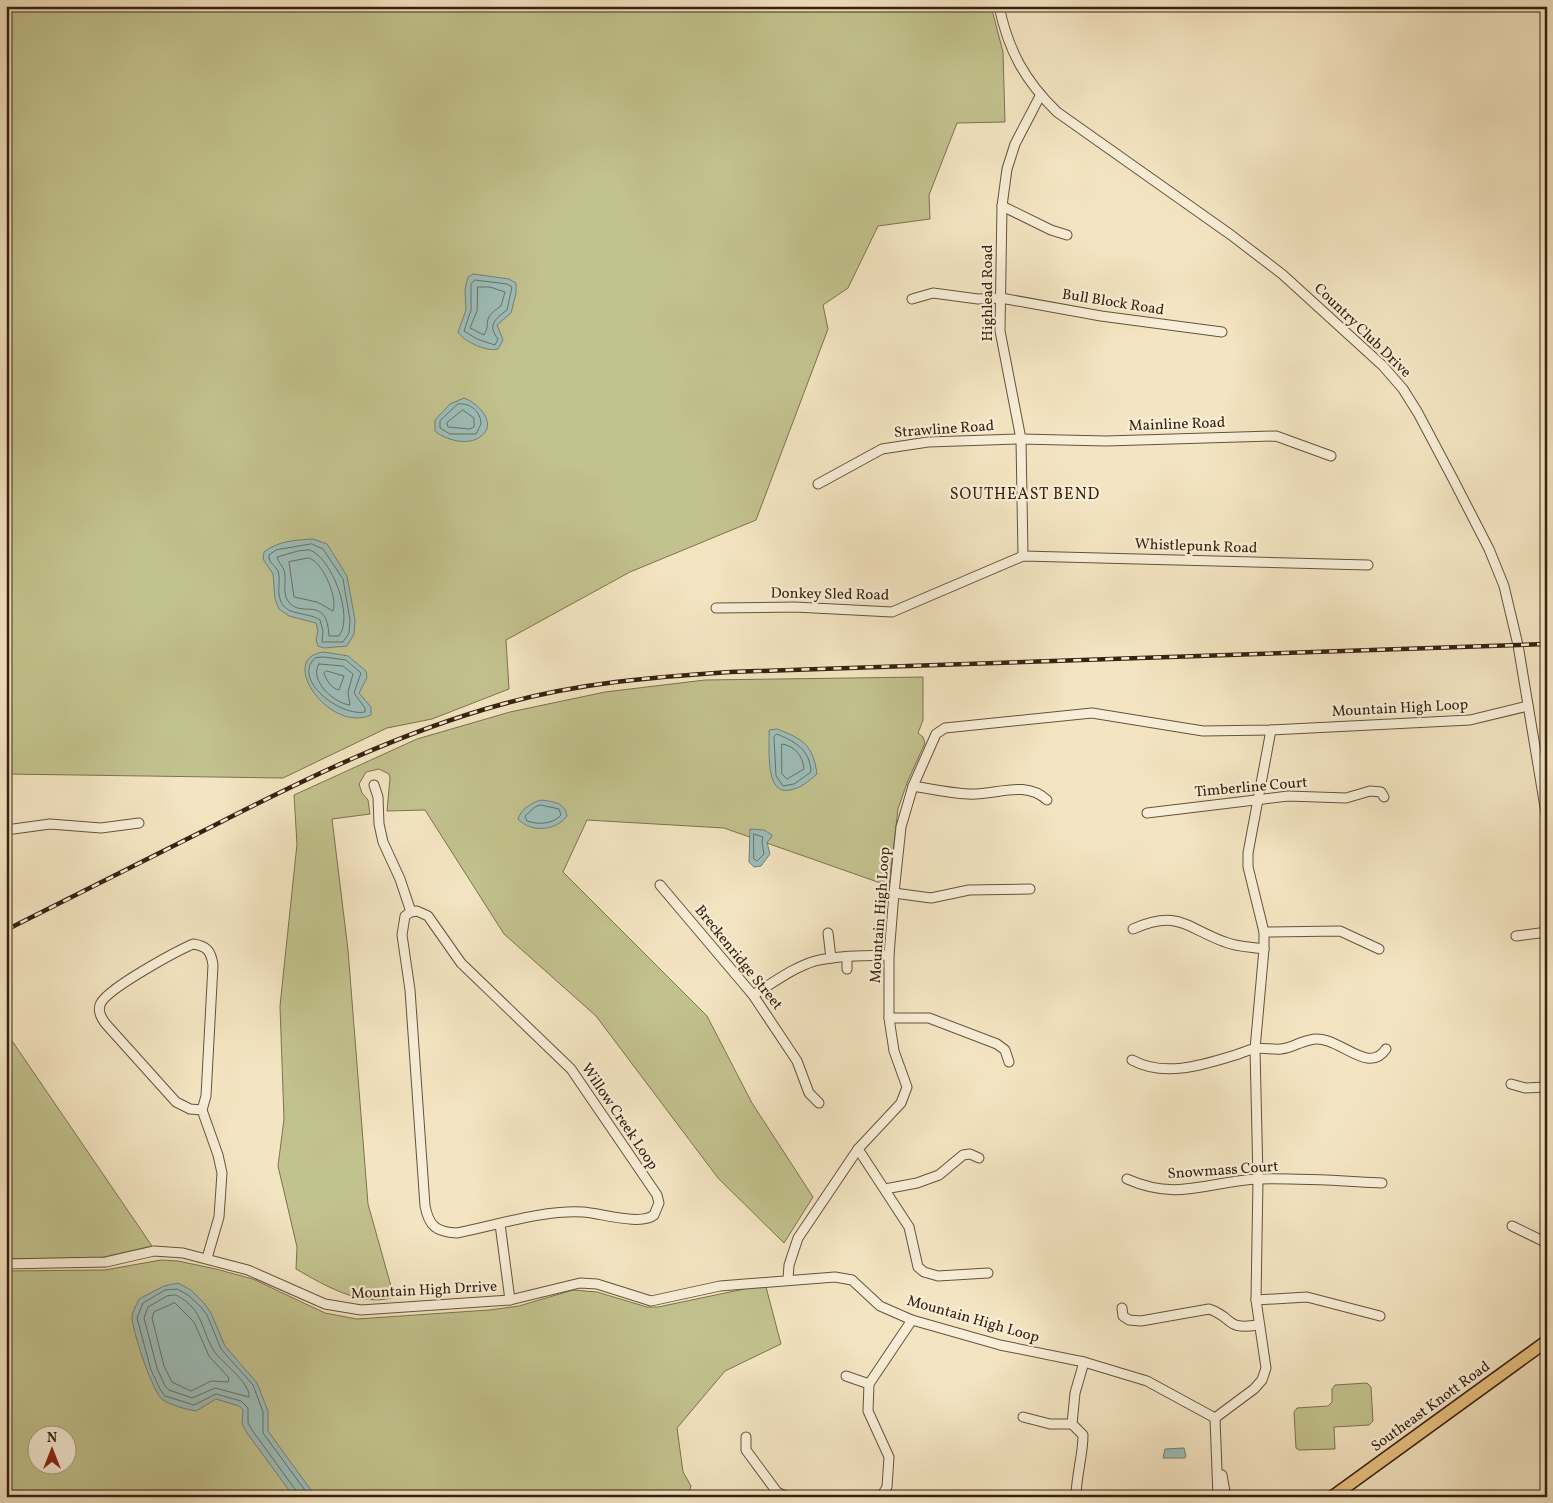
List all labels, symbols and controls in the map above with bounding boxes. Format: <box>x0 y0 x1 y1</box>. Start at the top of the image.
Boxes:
street label: Highlead Road <box>978 245 999 341</box>
street label: Country Club Drive <box>1309 279 1415 383</box>
street label: Bull Block Road <box>1061 285 1165 321</box>
street label: Mainline Road <box>1128 413 1226 437</box>
street label: Strawline Road <box>893 416 995 444</box>
district label: SOUTHEAST BEND <box>950 484 1100 506</box>
street label: Whistlepunk Road <box>1134 534 1258 560</box>
street label: Donkey Sled Road <box>770 583 890 607</box>
street label: Mountain High Loop <box>1331 695 1469 723</box>
street label: Timberline Court <box>1194 773 1308 803</box>
street label: Mountain High Loop <box>866 846 896 984</box>
street label: Breckenridge Street <box>689 901 787 1015</box>
street label: Willow Creek Loop <box>575 1060 663 1174</box>
street label: Snowmass Court <box>1167 1157 1279 1185</box>
street label: Mountain High Drrive <box>350 1277 498 1305</box>
street label: Mountain High Loop <box>904 1291 1042 1349</box>
street label: Southeast Knott Road <box>1367 1357 1495 1457</box>
north arrow <box>28 1426 78 1476</box>
text: N <box>47 1429 57 1448</box>

